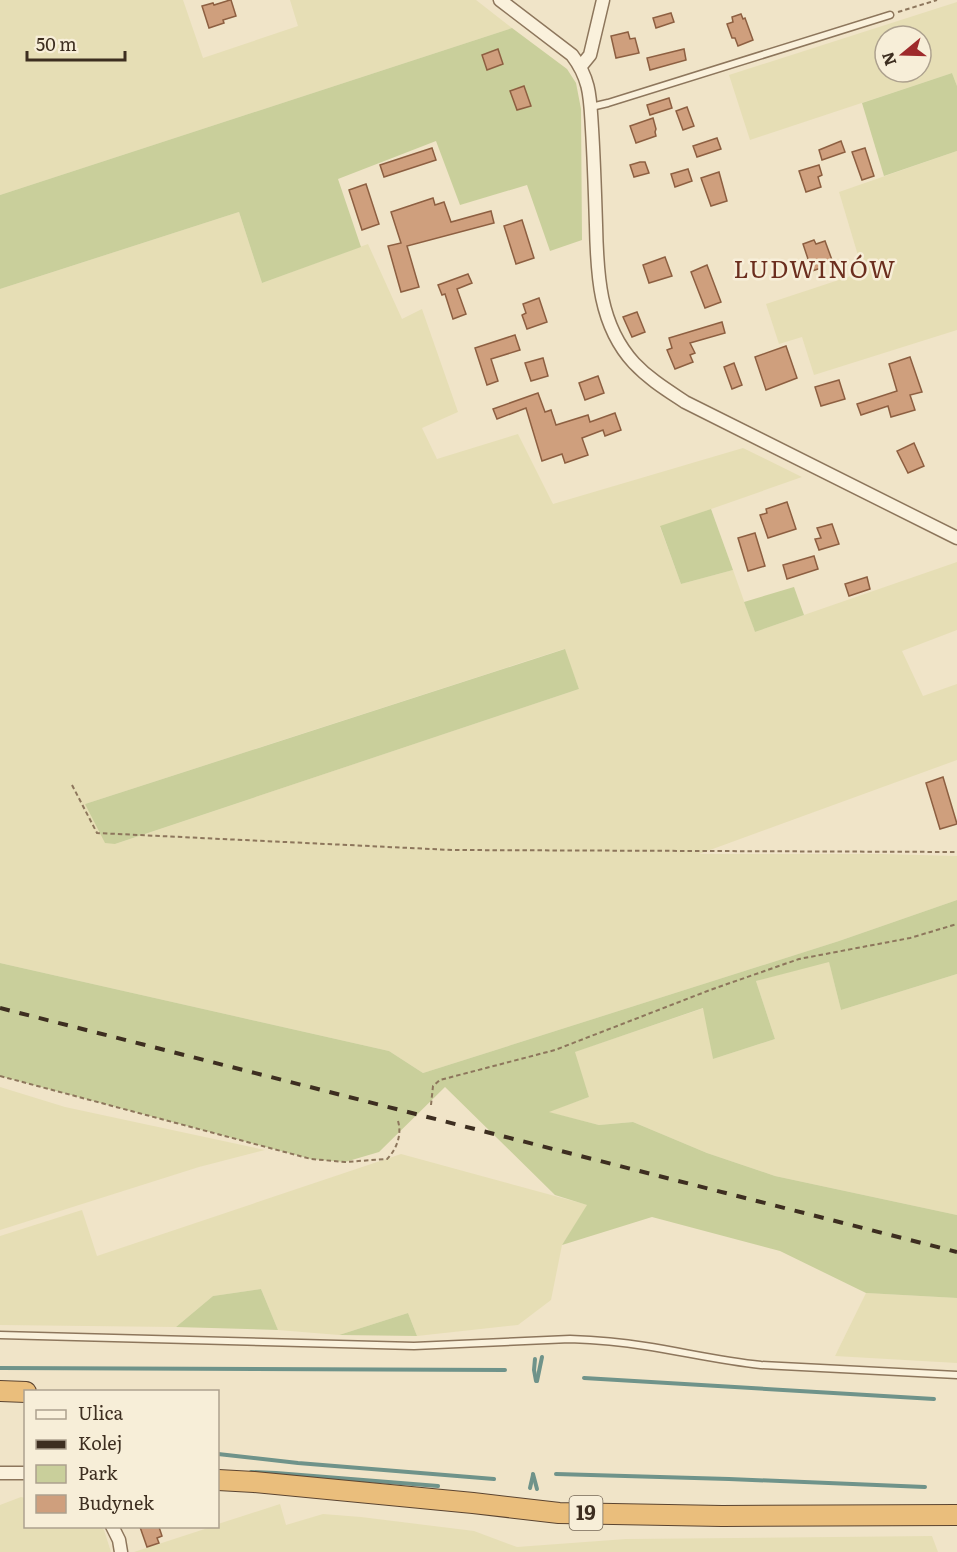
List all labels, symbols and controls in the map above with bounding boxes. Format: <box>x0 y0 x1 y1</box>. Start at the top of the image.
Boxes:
scale bar <box>27 24 124 62</box>
north arrow <box>873 24 933 84</box>
text: 50 m <box>36 30 77 57</box>
text: N <box>874 49 901 69</box>
district label: LUDWINÓW <box>733 250 897 285</box>
legend <box>24 1390 219 1528</box>
text: Ulica <box>78 1399 124 1426</box>
text: Kolej <box>78 1429 122 1456</box>
text: Park <box>78 1459 119 1486</box>
text: Budynek <box>78 1489 155 1516</box>
road number: 19 <box>570 1496 602 1530</box>

